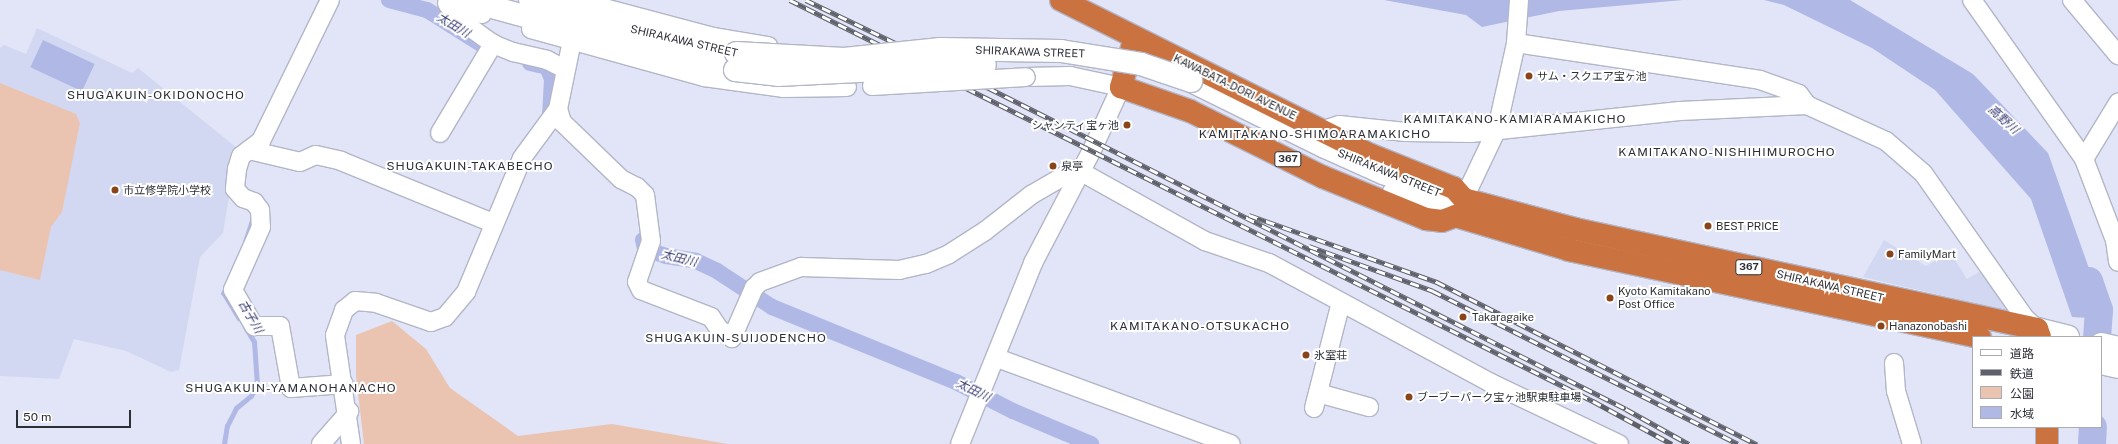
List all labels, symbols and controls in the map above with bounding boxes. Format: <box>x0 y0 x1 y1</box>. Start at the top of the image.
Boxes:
water label: 太田川 <box>434 11 472 41</box>
street label: SHIRAKAWA STREET <box>629 22 739 60</box>
street label: SHIRAKAWA STREET <box>975 43 1085 61</box>
street label: KAWABATA-DORI AVENUE <box>1171 51 1299 123</box>
place label: サム・スクエア宝ヶ池 <box>1537 69 1647 83</box>
marker: サム・スクエア宝ヶ池 <box>1524 71 1534 81</box>
district label: SHUGAKUIN-OKIDONOCHO <box>67 89 245 103</box>
water label: 高野川 <box>1985 103 2021 137</box>
district label: KAMITAKANO-KAMIARAMAKICHO <box>1404 113 1626 127</box>
place label: シャンティ宝ヶ池 <box>1031 118 1119 132</box>
marker: シャンティ宝ヶ池 <box>1122 120 1132 130</box>
district label: KAMITAKANO-SHIMOARAMAKICHO <box>1199 128 1431 142</box>
street label: SHIRAKAWA STREET <box>1336 146 1442 200</box>
district label: KAMITAKANO-NISHIHIMUROCHO <box>1618 146 1836 160</box>
road number: 367 <box>1274 151 1302 167</box>
place label: 泉亭 <box>1061 159 1083 173</box>
district label: SHUGAKUIN-TAKABECHO <box>387 160 553 174</box>
marker: 泉亭 <box>1048 161 1058 171</box>
place label: 市立修学院小学校 <box>123 183 211 197</box>
marker: 市立修学院小学校 <box>110 185 120 195</box>
place label: BEST PRICE <box>1716 219 1779 233</box>
marker: BEST PRICE <box>1703 221 1713 231</box>
place label: FamilyMart <box>1898 247 1956 261</box>
water label: 太田川 <box>660 248 698 270</box>
marker: FamilyMart <box>1885 249 1895 259</box>
road number: 367 <box>1735 259 1763 275</box>
street label: SHIRAKAWA STREET <box>1775 267 1885 305</box>
place label: Kyoto Kamitakano Post Office <box>1618 285 1711 311</box>
marker: Kyoto Kamitakano Post Office <box>1605 293 1615 303</box>
water label: 古子川 <box>235 298 265 336</box>
place label: Takaragaike <box>1472 310 1534 324</box>
marker: Takaragaike <box>1457 311 1469 323</box>
place label: Hanazonobashi <box>1889 319 1967 333</box>
district label: KAMITAKANO-OTSUKACHO <box>1110 320 1290 334</box>
marker: Hanazonobashi <box>1876 321 1886 331</box>
district label: SHUGAKUIN-SUIJODENCHO <box>645 332 827 346</box>
legend <box>1972 336 2102 428</box>
text: 道路 <box>2010 347 2034 361</box>
place label: 氷室荘 <box>1314 348 1347 362</box>
marker: 氷室荘 <box>1301 350 1311 360</box>
text: 鉄道 <box>2010 367 2034 381</box>
water label: 太田川 <box>954 377 992 405</box>
district label: SHUGAKUIN-YAMANOHANACHO <box>185 382 397 396</box>
text: 公園 <box>2010 387 2034 401</box>
place label: ブーブーパーク宝ヶ池駅東駐車場 <box>1417 390 1582 404</box>
marker: ブーブーパーク宝ヶ池駅東駐車場 <box>1404 392 1414 402</box>
scale bar <box>18 402 133 428</box>
text: 水域 <box>2010 407 2034 421</box>
text: 50 m <box>23 410 51 424</box>

